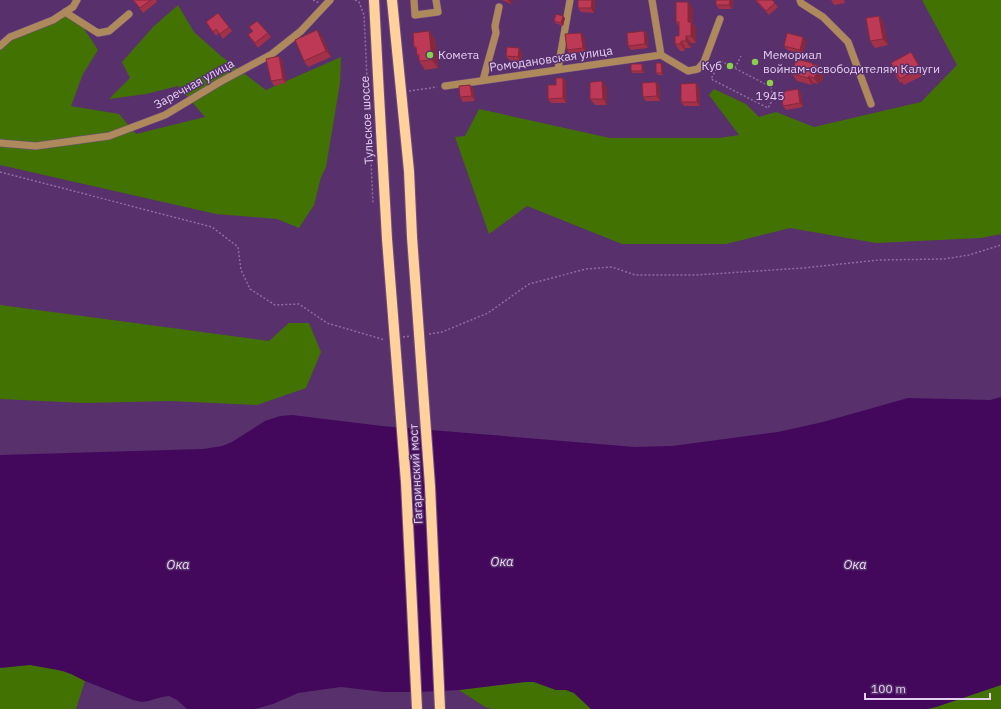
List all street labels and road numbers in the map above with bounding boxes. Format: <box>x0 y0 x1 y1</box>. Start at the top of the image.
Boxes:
street label: Ромодановская улица <box>488 42 614 75</box>
street label: Заречная улица <box>151 55 237 112</box>
street label: Тульское шоссе <box>357 75 376 165</box>
street label: Гагаринский мост <box>405 423 426 524</box>

